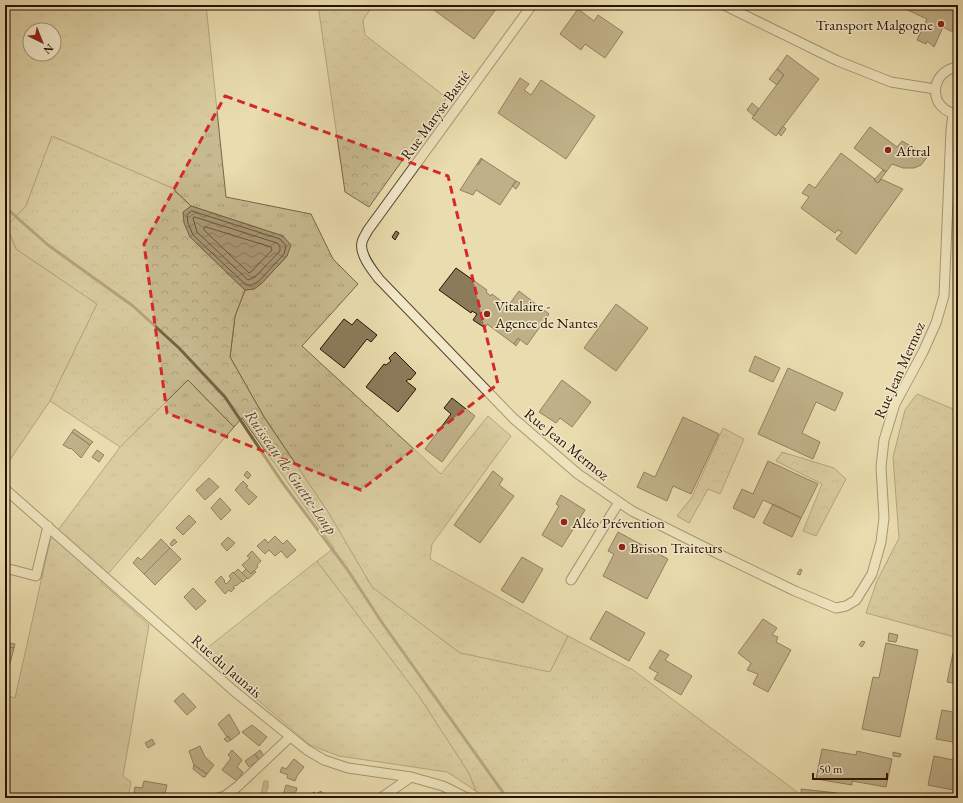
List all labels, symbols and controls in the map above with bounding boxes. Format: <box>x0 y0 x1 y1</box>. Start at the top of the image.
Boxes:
place label: Transport Malgogne <box>816 15 933 34</box>
marker: Transport Malgogne <box>936 19 946 29</box>
north arrow <box>22 22 62 62</box>
text: N <box>41 41 57 58</box>
street label: Rue Maryse Bastié <box>396 66 474 163</box>
place label: Aftral <box>895 141 931 160</box>
marker: Aftral <box>883 145 893 155</box>
place label: Vitalaire - Agence de Nantes <box>494 296 598 332</box>
marker: Vitalaire - Agence de Nantes <box>482 309 492 319</box>
street label: Rue Jean Mermoz <box>869 318 929 421</box>
street label: Rue Jean Mermoz <box>521 404 614 484</box>
water label: Ruisseau de Guette-Loup <box>240 405 342 539</box>
place label: Aléo Prévention <box>571 513 665 532</box>
marker: Aléo Prévention <box>559 517 569 527</box>
place label: Brison Traiteurs <box>630 538 722 557</box>
marker: Brison Traiteurs <box>617 542 627 552</box>
street label: Rue du Jaunais <box>188 630 266 702</box>
scale bar <box>813 755 887 781</box>
text: 50 m <box>819 761 843 777</box>

